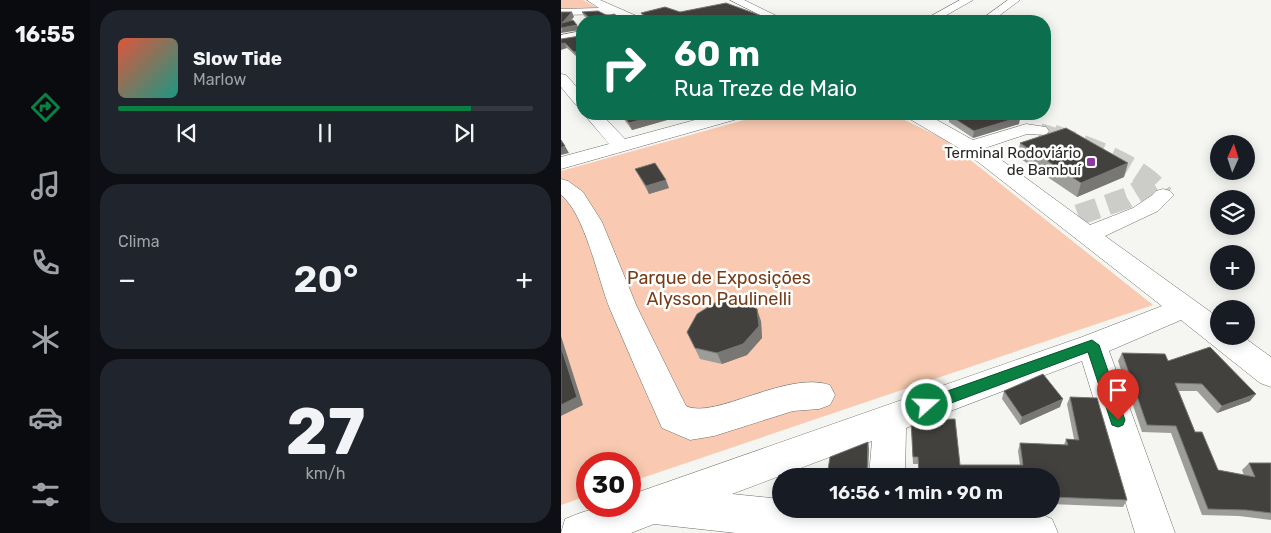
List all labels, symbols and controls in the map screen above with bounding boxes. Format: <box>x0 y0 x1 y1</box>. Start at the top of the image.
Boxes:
text: 16:55 <box>15 21 75 48</box>
text: 60 m <box>674 33 760 75</box>
icon: right <box>591 35 656 100</box>
text: Slow Tide <box>193 47 282 70</box>
text: Marlow <box>193 70 246 89</box>
text: Rua Treze de Maio <box>674 75 857 102</box>
icon: directions <box>28 90 63 125</box>
icon: previous <box>173 119 201 147</box>
icon: pause <box>311 119 339 147</box>
icon: next <box>450 119 478 147</box>
north arrow <box>1210 135 1255 180</box>
map controls <box>1210 135 1255 345</box>
place label: Terminal Rodoviário de Bambuí <box>944 144 1082 179</box>
marker: Terminal Rodoviário de Bambuí <box>1085 156 1097 168</box>
icon: music <box>28 168 63 203</box>
button: layers <box>1210 190 1255 235</box>
text: Clima <box>118 232 159 251</box>
icon: phone <box>28 245 63 280</box>
button: + <box>1210 245 1255 290</box>
text: 20° <box>293 256 358 302</box>
text: − <box>118 263 136 296</box>
text: + <box>516 263 533 296</box>
park label: Parque de Exposições Alysson Paulinelli <box>627 267 811 310</box>
button: − <box>1210 300 1255 345</box>
icon: climate <box>28 322 63 357</box>
pin <box>1097 369 1139 420</box>
icon: arrive <box>1104 376 1132 404</box>
position arrow <box>900 378 952 430</box>
text: 27 <box>286 393 365 470</box>
icon: car <box>28 400 63 435</box>
speed limit sign: 30 <box>576 452 641 517</box>
text: km/h <box>306 464 345 483</box>
icon: filters <box>28 477 63 512</box>
text: 16:56 · 1 min · 90 m <box>829 481 1003 504</box>

